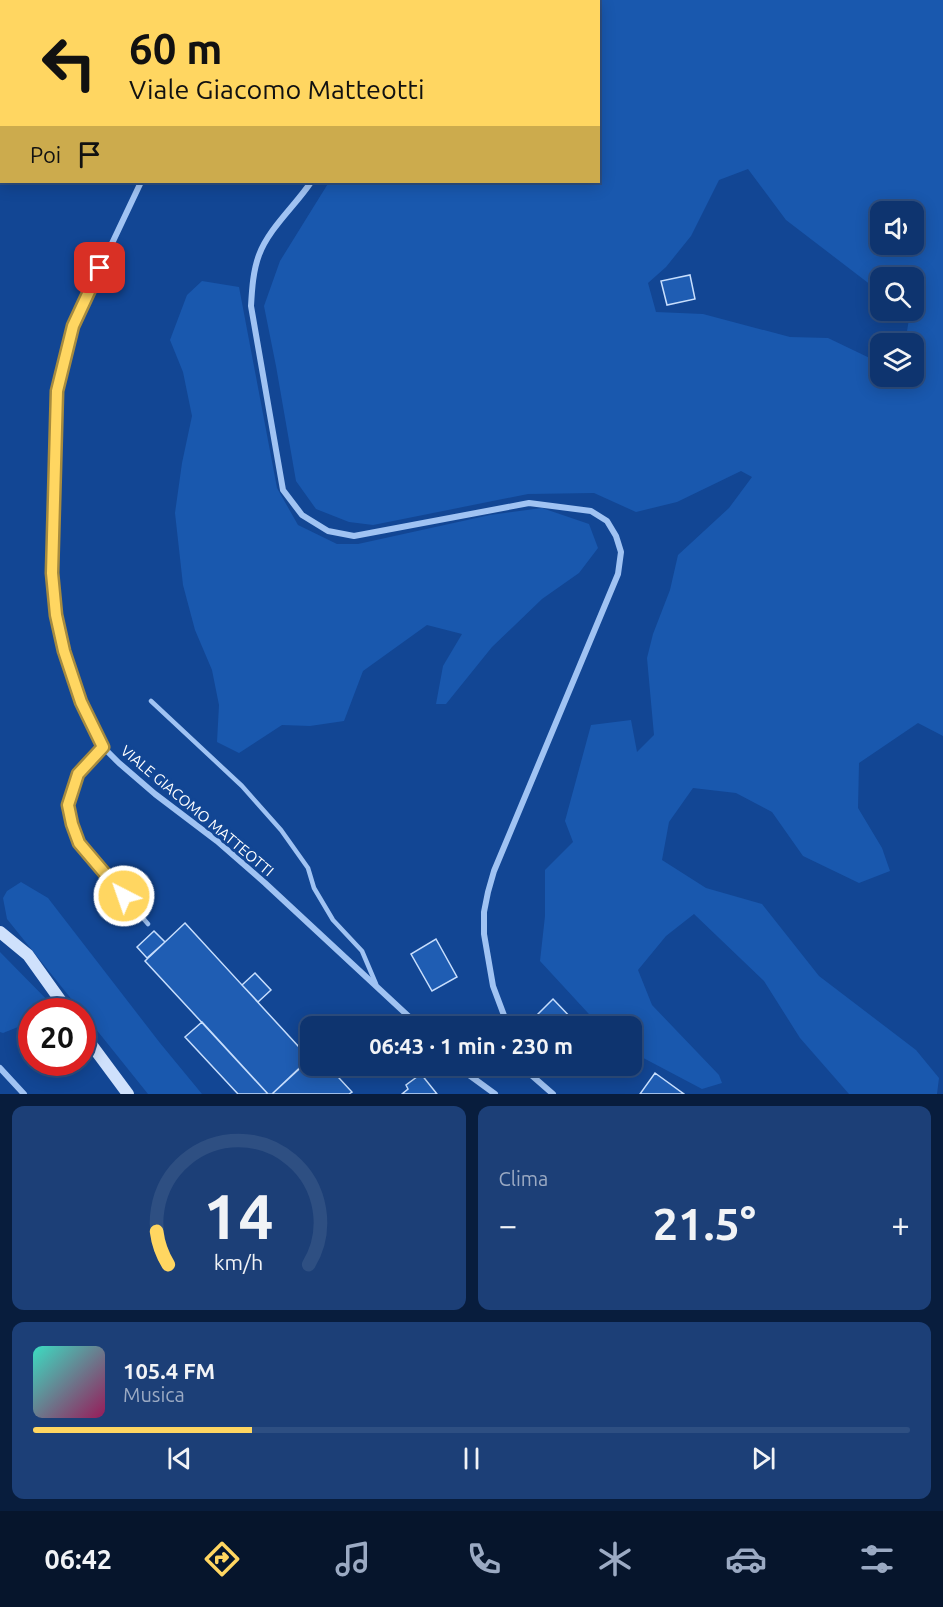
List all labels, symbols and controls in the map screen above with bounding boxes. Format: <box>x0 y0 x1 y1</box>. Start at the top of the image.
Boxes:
icon: left <box>30 24 108 102</box>
text: 60 m <box>129 25 223 72</box>
text: Viale Giacomo Matteotti <box>129 74 425 104</box>
icon: arrive <box>73 138 106 171</box>
text: Poi <box>30 142 61 167</box>
map controls <box>870 201 924 387</box>
button: sound <box>870 201 924 255</box>
pin <box>74 242 125 293</box>
icon: arrive <box>83 251 116 284</box>
button: search <box>870 267 924 321</box>
button: layers <box>870 333 924 387</box>
street label: VIALE GIACOMO MATTEOTTI <box>117 742 277 880</box>
position arrow <box>92 864 156 928</box>
speed limit sign: 20 <box>18 998 96 1076</box>
text: 06:43 · 1 min · 230 m <box>369 1033 573 1058</box>
text: Clima <box>499 1167 548 1190</box>
text: 14 <box>204 1181 274 1251</box>
text: 21.5° <box>653 1198 756 1249</box>
text: − <box>499 1206 517 1243</box>
text: + <box>891 1206 910 1243</box>
text: km/h <box>214 1250 263 1274</box>
text: 105.4 FM <box>123 1358 215 1383</box>
text: Musica <box>123 1383 185 1406</box>
icon: previous <box>163 1442 196 1475</box>
icon: pause <box>455 1442 488 1475</box>
icon: next <box>747 1442 780 1475</box>
icon: directions <box>201 1538 243 1580</box>
icon: music <box>332 1538 374 1580</box>
icon: phone <box>463 1538 505 1580</box>
icon: climate <box>594 1538 636 1580</box>
icon: car <box>725 1538 767 1580</box>
icon: filters <box>856 1538 898 1580</box>
text: 06:42 <box>45 1544 112 1574</box>

